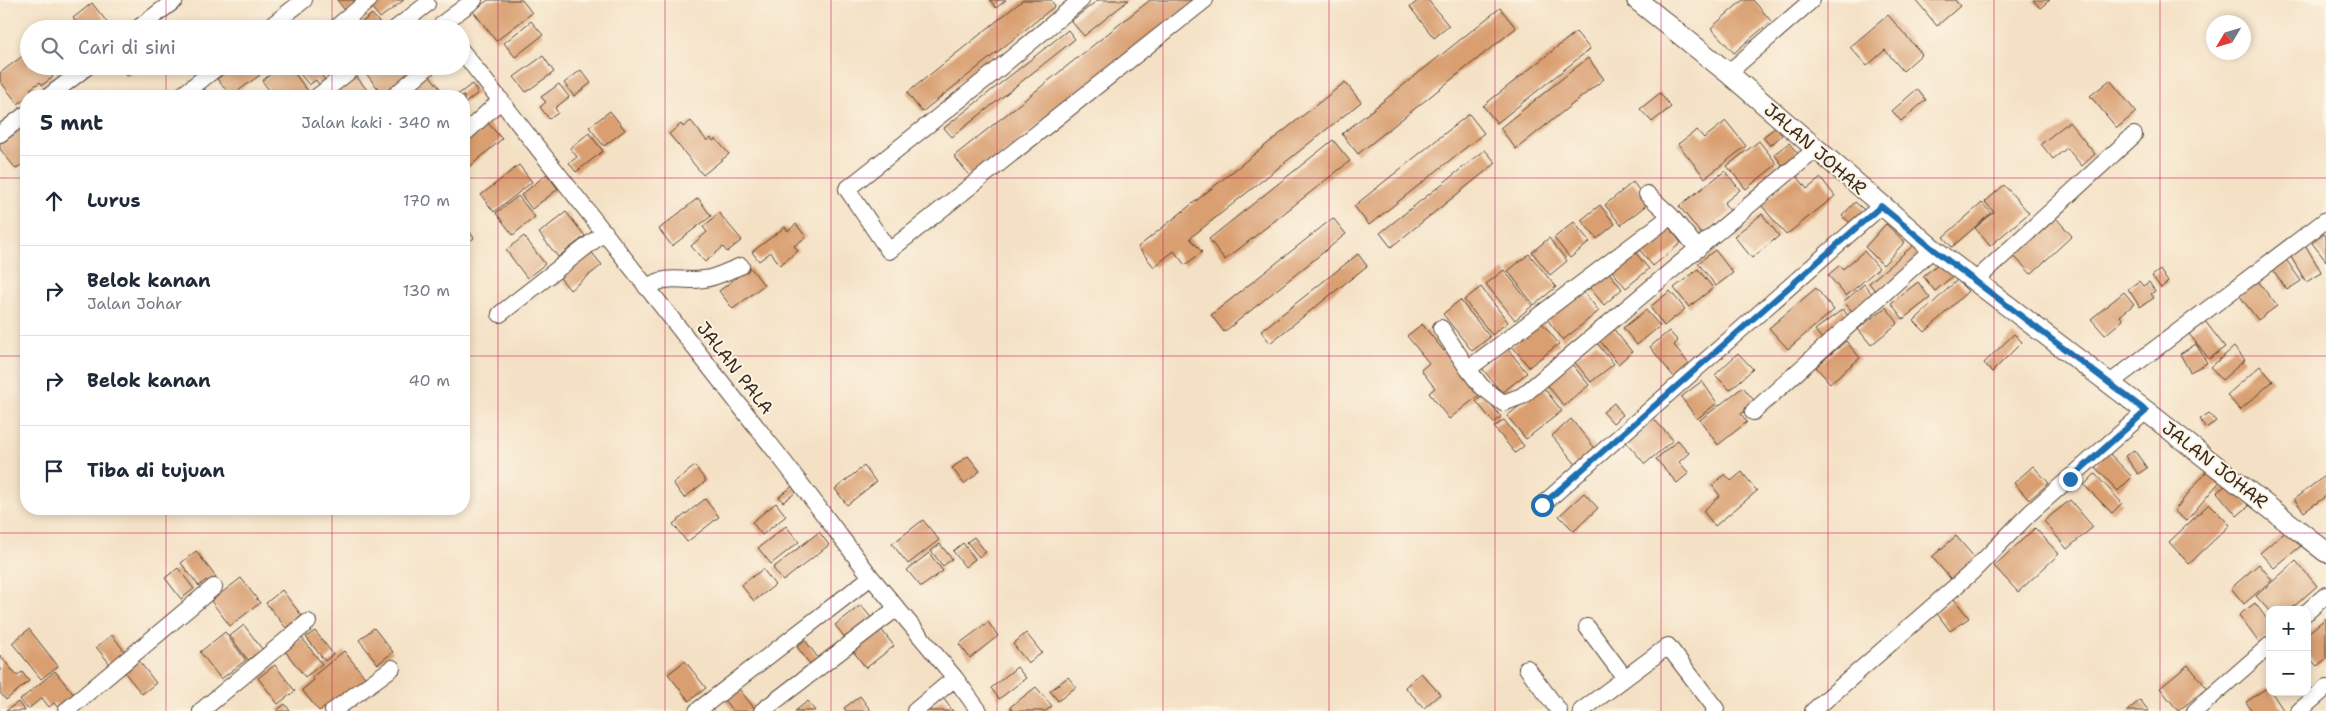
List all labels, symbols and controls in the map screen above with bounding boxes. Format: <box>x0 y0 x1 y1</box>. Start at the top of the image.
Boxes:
north arrow <box>2206 15 2251 60</box>
search box <box>20 20 470 75</box>
icon: search <box>38 34 66 62</box>
text: Cari di sini <box>78 35 176 60</box>
street label: JALAN JOHAR <box>1759 98 1871 200</box>
text: 5 mnt <box>40 109 103 137</box>
text: Jalan kaki · 340 m <box>301 112 450 133</box>
icon: ahead <box>40 187 68 215</box>
text: Lurus <box>87 188 141 213</box>
text: 170 m <box>403 190 450 211</box>
text: Belok kanan <box>87 268 211 293</box>
icon: right <box>40 277 68 305</box>
text: 130 m <box>403 280 450 301</box>
text: Jalan Johar <box>87 293 182 314</box>
street label: JALAN PALA <box>691 317 779 419</box>
icon: right <box>40 367 68 395</box>
text: Belok kanan <box>87 368 211 393</box>
text: 40 m <box>408 370 450 391</box>
street label: JALAN JOHAR <box>2157 416 2273 514</box>
icon: arrive <box>40 457 68 485</box>
text: Tiba di tujuan <box>87 458 225 483</box>
route end <box>2059 468 2082 491</box>
route start <box>1531 494 1554 517</box>
map controls <box>2266 606 2311 696</box>
button: + <box>2266 606 2311 651</box>
button: − <box>2266 651 2311 696</box>

